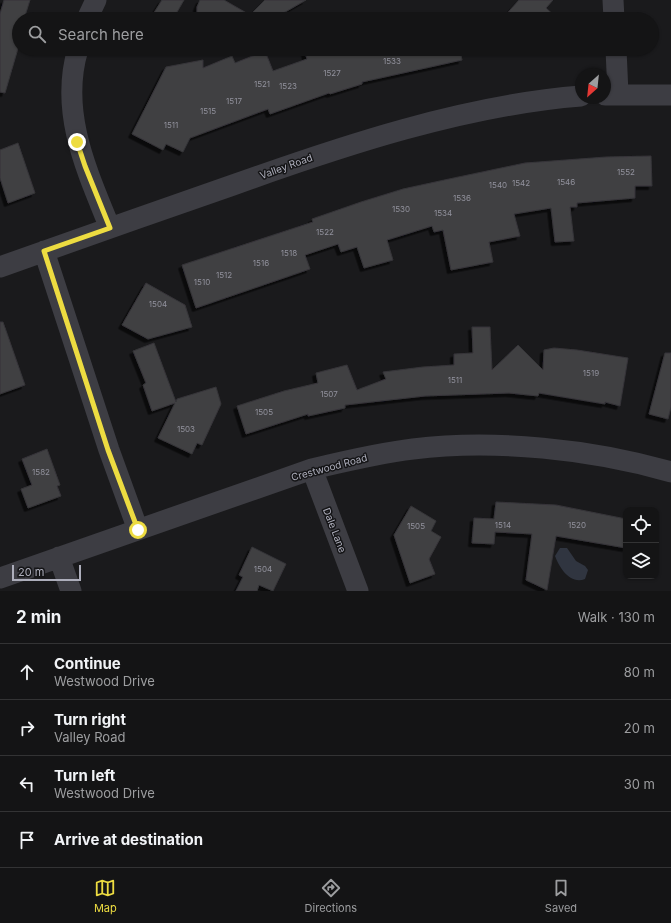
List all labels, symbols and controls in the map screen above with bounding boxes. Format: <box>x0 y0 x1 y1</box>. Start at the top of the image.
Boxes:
search box <box>12 12 659 56</box>
icon: search <box>26 23 48 45</box>
text: Search here <box>58 25 144 44</box>
house number: 1533 <box>383 56 401 66</box>
house number: 1527 <box>323 68 341 78</box>
north arrow <box>575 68 611 104</box>
house number: 1521 <box>254 79 270 89</box>
house number: 1523 <box>279 81 297 91</box>
house number: 1517 <box>226 96 242 106</box>
house number: 1515 <box>200 106 216 116</box>
house number: 1511 <box>164 120 178 130</box>
route end <box>68 133 86 151</box>
street label: Valley Road <box>258 151 314 181</box>
house number: 1552 <box>617 167 635 177</box>
house number: 1546 <box>557 177 575 187</box>
house number: 1542 <box>512 178 530 188</box>
house number: 1540 <box>489 180 507 190</box>
house number: 1536 <box>453 193 471 203</box>
house number: 1530 <box>392 204 410 214</box>
house number: 1534 <box>434 208 452 218</box>
house number: 1522 <box>316 227 334 237</box>
house number: 1518 <box>281 248 297 258</box>
house number: 1516 <box>253 258 269 268</box>
house number: 1512 <box>216 270 232 280</box>
house number: 1510 <box>194 277 210 287</box>
house number: 1504 <box>149 299 167 309</box>
house number: 1519 <box>583 368 599 378</box>
house number: 1511 <box>448 375 462 385</box>
house number: 1507 <box>320 389 338 399</box>
house number: 1505 <box>255 407 273 417</box>
house number: 1503 <box>177 424 195 434</box>
street label: Crestwood Road <box>290 451 368 483</box>
house number: 1582 <box>32 467 50 477</box>
street label: Dale Lane <box>321 506 349 554</box>
map controls <box>623 507 659 579</box>
button: locate <box>623 507 659 543</box>
house number: 1514 <box>495 520 511 530</box>
house number: 1520 <box>568 520 586 530</box>
route start <box>129 521 147 539</box>
house number: 1505 <box>407 521 425 531</box>
button: layers <box>623 543 659 579</box>
scale bar <box>12 563 81 582</box>
house number: 1504 <box>254 564 272 574</box>
text: 20 m <box>18 565 44 579</box>
text: 2 min <box>16 607 61 627</box>
text: Walk · 130 m <box>578 609 655 625</box>
text: Continue <box>54 654 121 673</box>
icon: ahead <box>16 661 38 683</box>
text: 80 m <box>624 664 655 680</box>
text: Westwood Drive <box>54 673 155 689</box>
text: Turn right <box>54 710 126 729</box>
icon: right <box>16 717 38 739</box>
text: 20 m <box>624 720 655 736</box>
text: Valley Road <box>54 729 126 745</box>
text: Turn left <box>54 766 115 785</box>
icon: left <box>16 773 38 795</box>
text: 30 m <box>624 776 655 792</box>
text: Westwood Drive <box>54 785 155 801</box>
icon: arrive <box>16 829 38 851</box>
text: Arrive at destination <box>54 830 203 849</box>
tab: Map <box>94 877 117 915</box>
tab: Directions <box>305 877 357 915</box>
tab: Saved <box>545 877 577 915</box>

